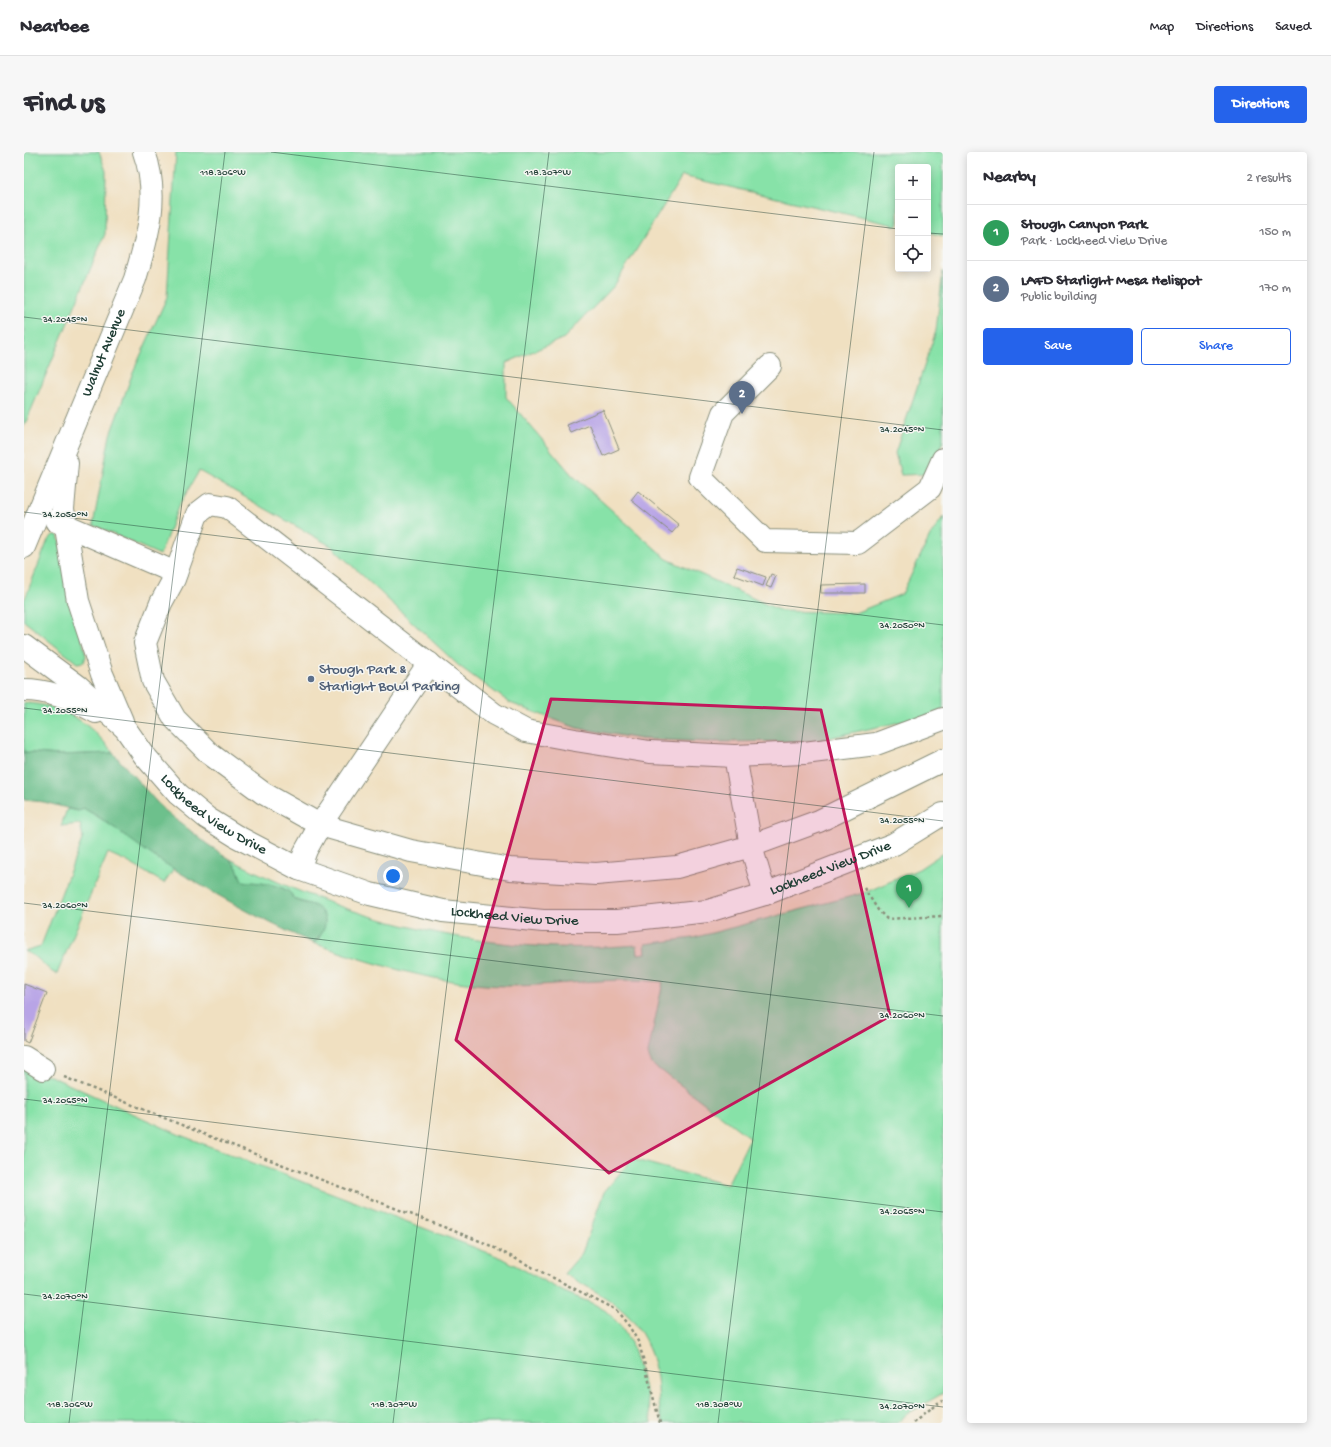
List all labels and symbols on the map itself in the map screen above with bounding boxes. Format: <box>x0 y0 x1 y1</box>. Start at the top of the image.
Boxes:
text: 118.306°W <box>199 167 246 179</box>
text: 118.307°W <box>524 167 571 179</box>
street label: Walnut Avenue <box>78 306 131 400</box>
text: 34.2045°N <box>42 314 88 326</box>
pin: 2 <box>729 381 755 414</box>
text: 34.2045°N <box>879 424 925 436</box>
text: 34.2050°N <box>41 509 88 521</box>
text: 34.2050°N <box>878 620 925 632</box>
place label: Stough Park & Starlight Bowl Parking <box>319 661 460 696</box>
marker: Stough Park & Starlight Bowl Parking <box>306 674 316 684</box>
text: 34.2055°N <box>41 705 88 717</box>
street label: Lockheed View Drive <box>156 771 270 860</box>
text: 34.2055°N <box>878 815 925 827</box>
street label: Lockheed View Drive <box>768 837 894 900</box>
your location <box>383 866 403 886</box>
pin: 1 <box>896 875 922 908</box>
text: 34.2060°N <box>41 900 88 912</box>
street label: Lockheed View Drive <box>450 903 579 930</box>
text: 34.2060°N <box>878 1010 925 1022</box>
text: 34.2065°N <box>42 1095 88 1107</box>
text: 34.2065°N <box>879 1206 925 1218</box>
text: 34.2070°N <box>41 1291 88 1303</box>
text: 118.306°W <box>46 1399 93 1411</box>
text: 118.307°W <box>370 1399 417 1411</box>
text: 118.308°W <box>695 1399 743 1411</box>
text: 34.2070°N <box>878 1401 925 1413</box>

